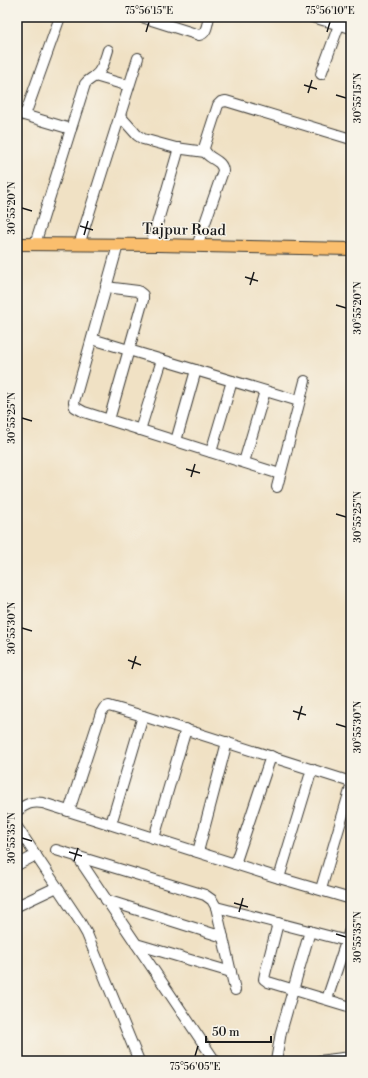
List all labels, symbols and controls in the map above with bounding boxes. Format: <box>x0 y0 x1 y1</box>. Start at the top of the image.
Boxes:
text: 75°56'15"E <box>125 5 173 17</box>
text: 75°56'10"E <box>305 5 355 17</box>
text: 30°55'15"N <box>352 72 364 123</box>
text: 30°55'20"N <box>6 181 18 234</box>
street label: Tajpur Road <box>142 220 226 240</box>
text: 30°55'20"N <box>352 281 364 334</box>
text: 30°55'25"N <box>6 392 18 444</box>
text: 30°55'25"N <box>352 491 364 543</box>
text: 30°55'30"N <box>6 601 18 654</box>
text: 30°55'30"N <box>352 700 364 753</box>
text: 30°55'35"N <box>6 812 18 864</box>
text: 30°55'35"N <box>352 911 364 963</box>
scale bar <box>206 1018 271 1044</box>
text: 50 m <box>212 1025 240 1040</box>
text: 75°56'05"E <box>170 1061 220 1073</box>

